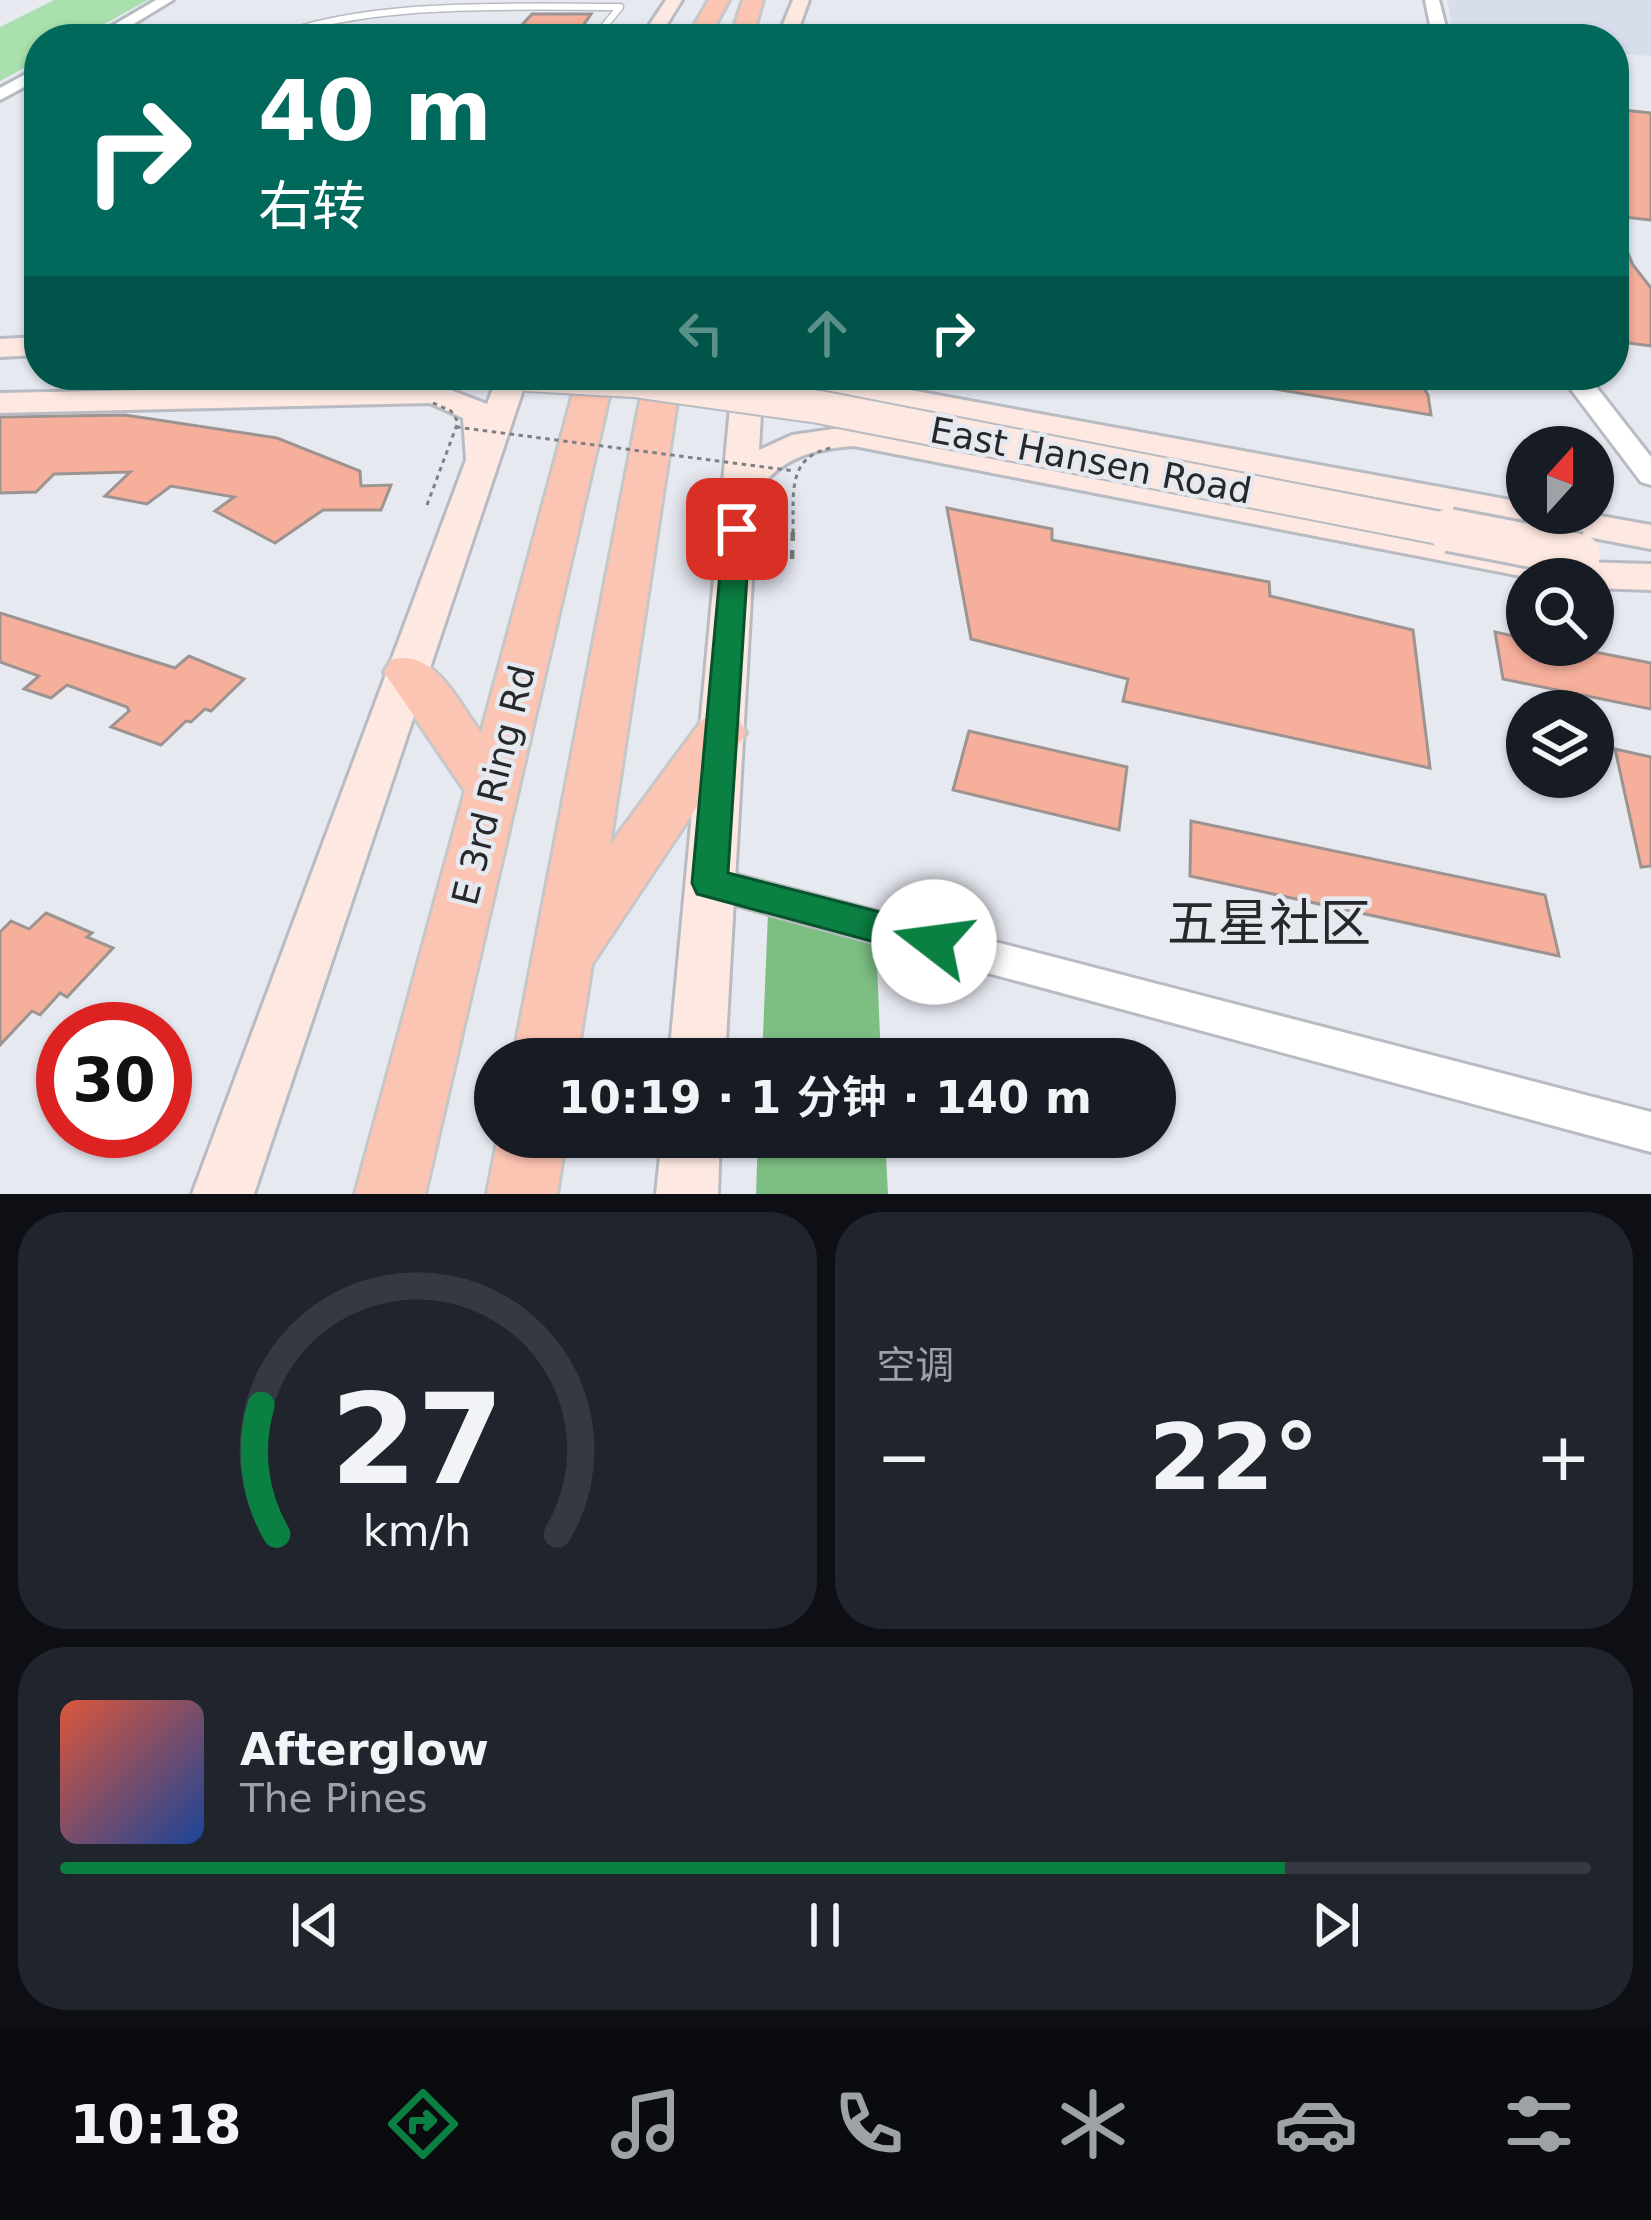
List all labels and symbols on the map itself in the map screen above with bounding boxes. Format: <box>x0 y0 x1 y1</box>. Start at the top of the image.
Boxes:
street label: East Hansen Road <box>927 409 1255 512</box>
north arrow <box>1506 426 1614 534</box>
pin <box>686 478 788 580</box>
street label: E 3rd Ring Rd <box>444 661 543 909</box>
position arrow <box>871 879 997 1005</box>
district label: 五星社区 <box>1167 894 1371 953</box>
speed limit sign: 30 <box>36 1002 192 1158</box>

